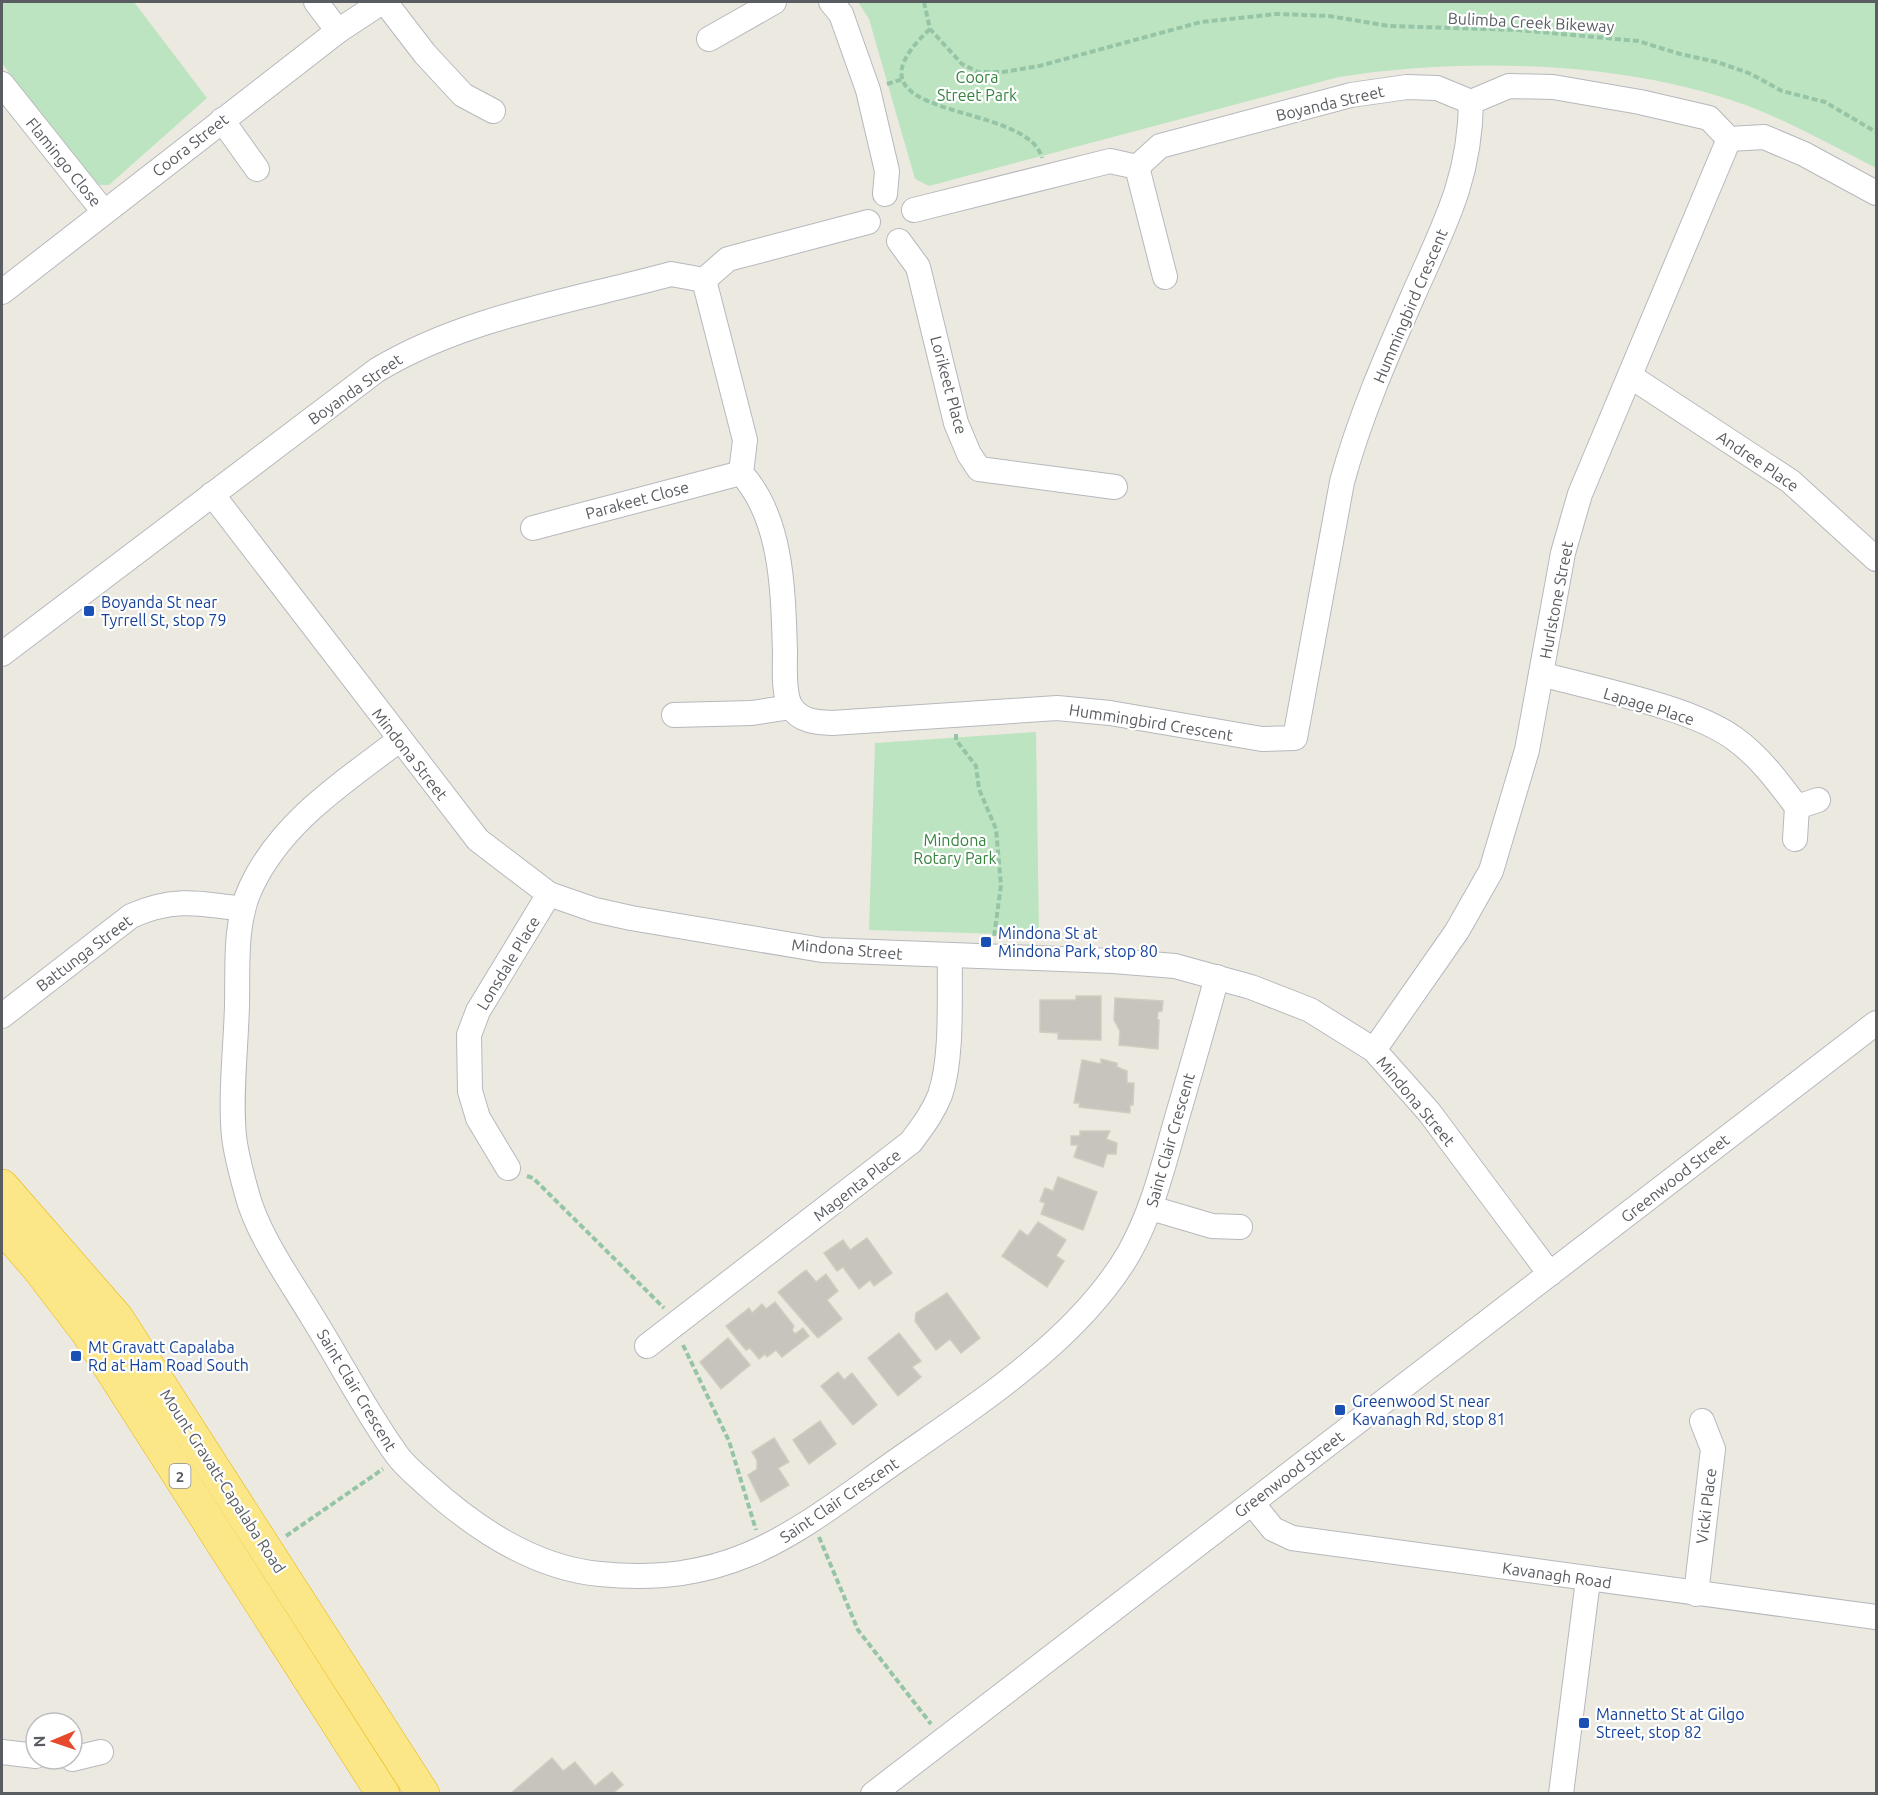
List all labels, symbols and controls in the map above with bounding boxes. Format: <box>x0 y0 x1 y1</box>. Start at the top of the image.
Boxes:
street label: Bulimba Creek Bikeway <box>1447 9 1615 35</box>
park label: Coora Street Park <box>937 68 1017 104</box>
street label: Boyanda Street <box>1274 82 1387 124</box>
street label: Coora Street <box>149 109 232 180</box>
street label: Flamingo Close <box>23 114 105 210</box>
street label: Hummingbird Crescent <box>1369 226 1451 386</box>
street label: Lorikeet Place <box>927 334 971 436</box>
street label: Boyanda Street <box>305 350 406 428</box>
street label: Andree Place <box>1714 427 1802 495</box>
street label: Parakeet Close <box>583 478 691 522</box>
street label: Hurlstone Street <box>1536 539 1576 660</box>
place label: Boyanda St near Tyrrell St, stop 79 <box>101 593 226 629</box>
marker: Boyanda St near Tyrrell St, stop 79 <box>82 604 96 618</box>
street label: Lapage Place <box>1601 684 1697 728</box>
street label: Hummingbird Crescent <box>1068 700 1235 744</box>
street label: Mindona Street <box>369 705 452 804</box>
park label: Mindona Rotary Park <box>913 831 997 867</box>
street label: Battunga Street <box>33 911 136 995</box>
street label: Lonsdale Place <box>473 913 543 1013</box>
place label: Mindona St at Mindona Park, stop 80 <box>998 924 1158 960</box>
street label: Mindona Street <box>791 935 904 963</box>
marker: Mindona St at Mindona Park, stop 80 <box>979 935 993 949</box>
street label: Mindona Street <box>1373 1053 1459 1150</box>
street label: Saint Clair Crescent <box>1142 1070 1198 1209</box>
street label: Greenwood Street <box>1617 1130 1733 1226</box>
street label: Magenta Place <box>810 1145 904 1225</box>
street label: Saint Clair Crescent <box>314 1326 401 1455</box>
place label: Mt Gravatt Capalaba Rd at Ham Road South <box>88 1338 249 1374</box>
marker: Mt Gravatt Capalaba Rd at Ham Road South <box>69 1349 83 1363</box>
street label: Mount Gravatt-Capalaba Road <box>157 1386 289 1576</box>
place label: Greenwood St near Kavanagh Rd, stop 81 <box>1352 1392 1506 1428</box>
marker: Greenwood St near Kavanagh Rd, stop 81 <box>1333 1403 1347 1417</box>
street label: Greenwood Street <box>1231 1427 1348 1521</box>
street label: Saint Clair Crescent <box>776 1453 902 1546</box>
road number: 2 <box>170 1464 190 1488</box>
street label: Vicki Place <box>1692 1467 1720 1545</box>
street label: Kavanagh Road <box>1501 1558 1613 1592</box>
place label: Mannetto St at Gilgo Street, stop 82 <box>1596 1705 1745 1741</box>
north arrow <box>24 1711 84 1771</box>
marker: Mannetto St at Gilgo Street, stop 82 <box>1577 1716 1591 1730</box>
text: N <box>30 1735 48 1748</box>

